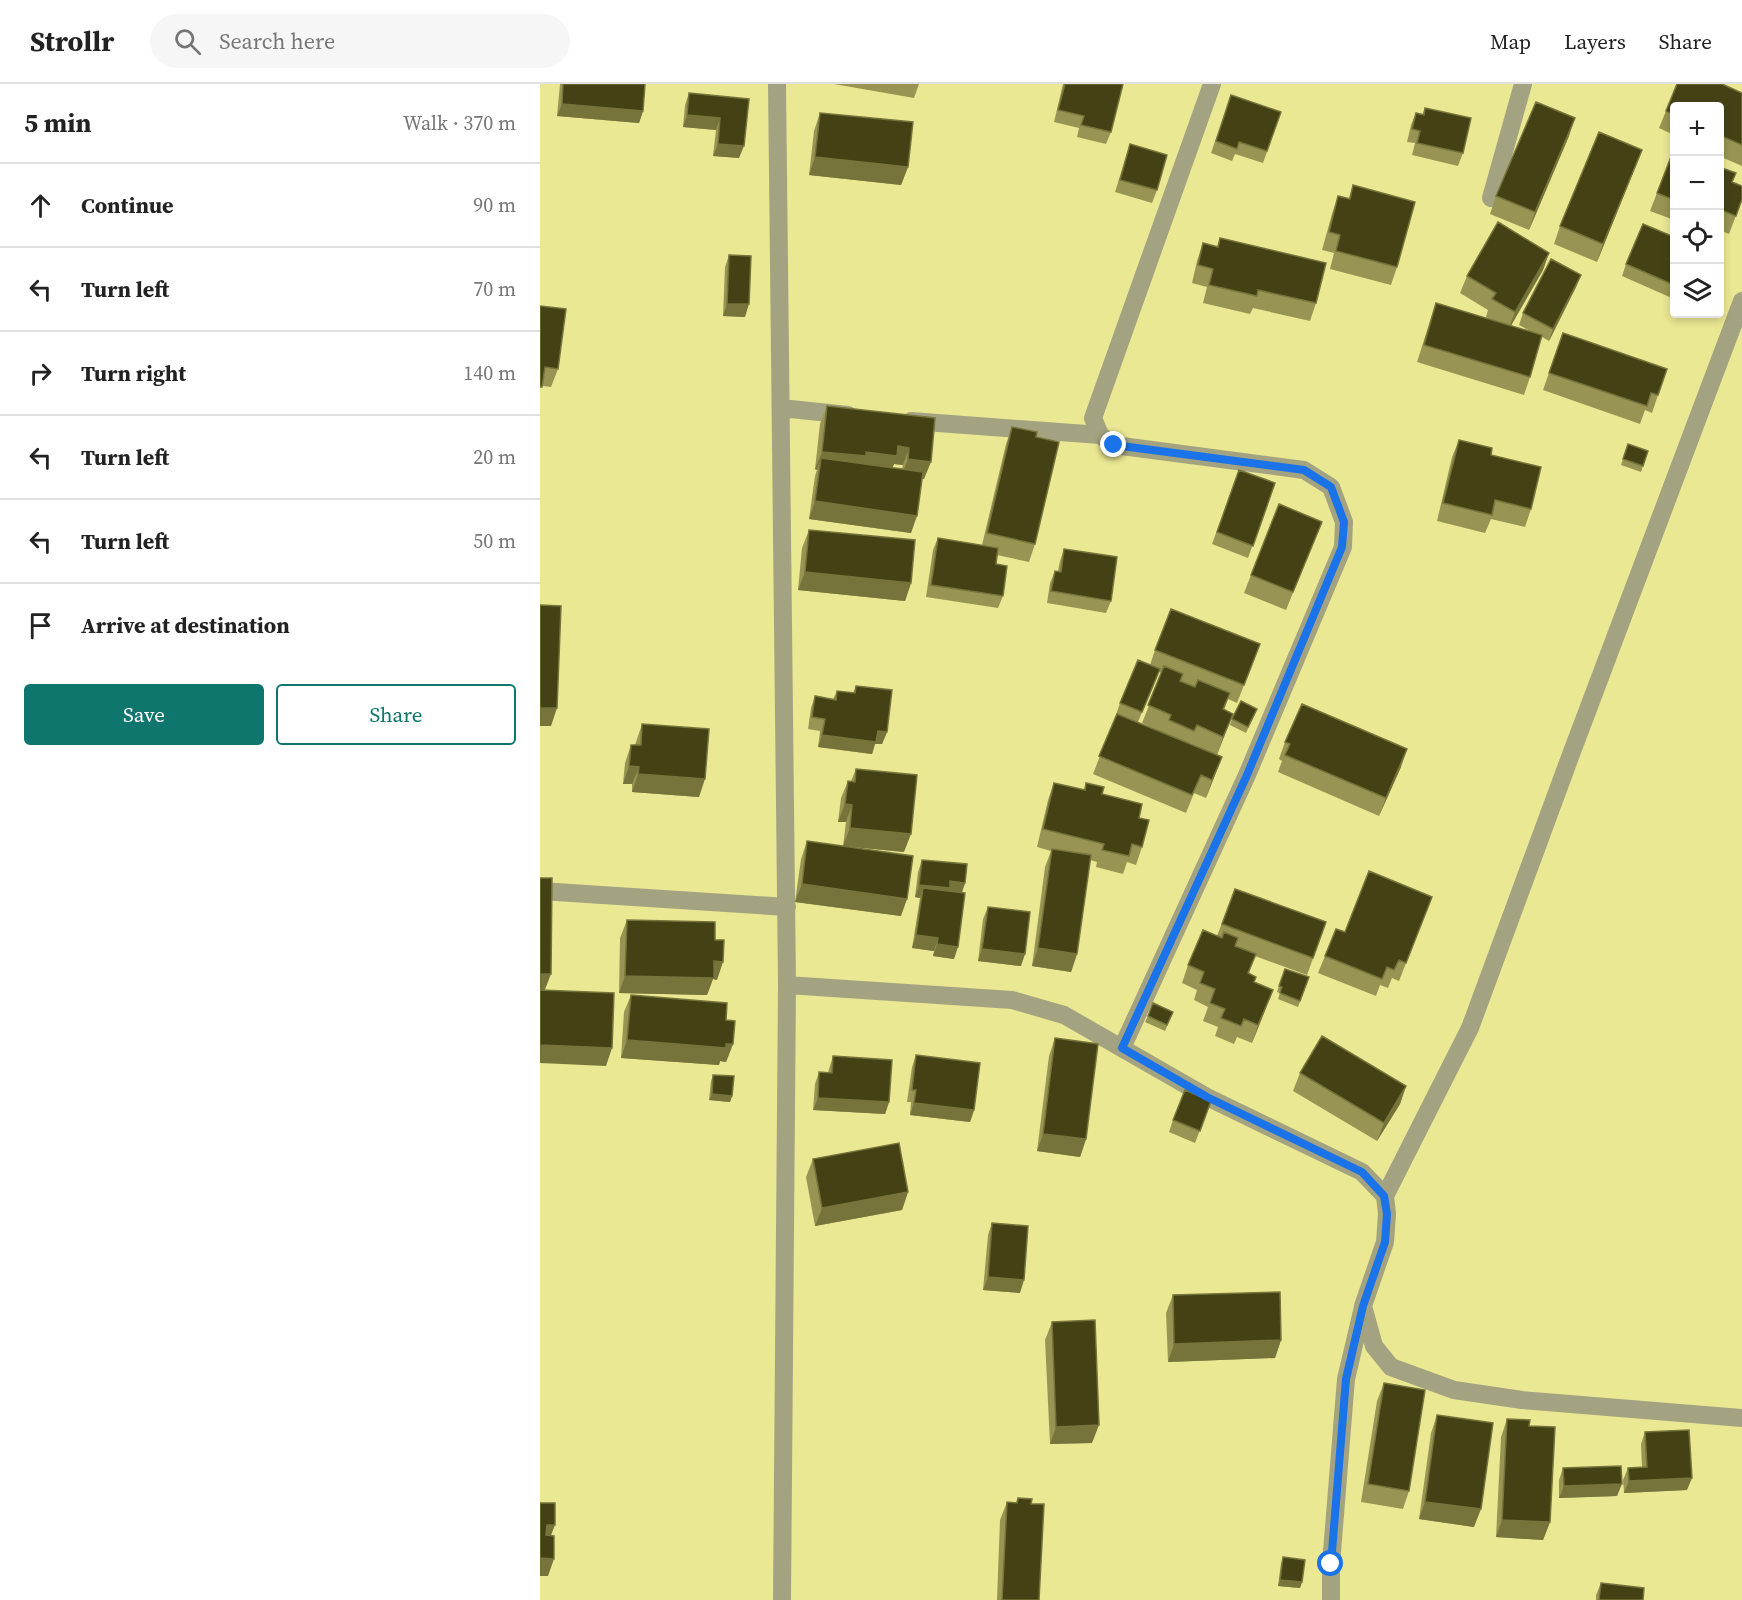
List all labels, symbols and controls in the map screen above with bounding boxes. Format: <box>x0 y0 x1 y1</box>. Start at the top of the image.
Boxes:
search box <box>150 14 570 68</box>
text: Strollr <box>30 22 114 60</box>
icon: search <box>171 25 204 58</box>
text: Search here <box>219 26 335 56</box>
text: Map <box>1490 27 1531 56</box>
text: Layers <box>1564 27 1626 56</box>
text: Share <box>1659 27 1712 56</box>
map controls <box>1670 102 1724 318</box>
button: + <box>1670 102 1724 156</box>
text: 5 min <box>24 105 91 141</box>
text: Walk · 370 m <box>403 109 516 137</box>
button: − <box>1670 156 1724 210</box>
icon: ahead <box>24 189 57 222</box>
text: Continue <box>81 190 174 220</box>
text: 90 m <box>473 191 516 219</box>
button: locate <box>1670 210 1724 264</box>
button: layers <box>1670 264 1724 318</box>
icon: left <box>24 273 57 306</box>
text: Turn left <box>81 274 169 304</box>
text: 70 m <box>473 275 516 303</box>
icon: right <box>24 357 57 390</box>
text: Turn right <box>81 358 186 388</box>
text: 140 m <box>463 359 516 387</box>
route end <box>1100 431 1126 457</box>
icon: left <box>24 441 57 474</box>
text: Turn left <box>81 442 169 472</box>
text: 20 m <box>473 443 516 471</box>
icon: left <box>24 525 57 558</box>
text: Turn left <box>81 526 169 556</box>
text: 50 m <box>473 527 516 555</box>
icon: arrive <box>24 609 57 642</box>
text: Arrive at destination <box>81 610 290 640</box>
button: Save <box>24 684 264 745</box>
button: Share <box>276 684 516 745</box>
route start <box>1317 1550 1343 1576</box>

